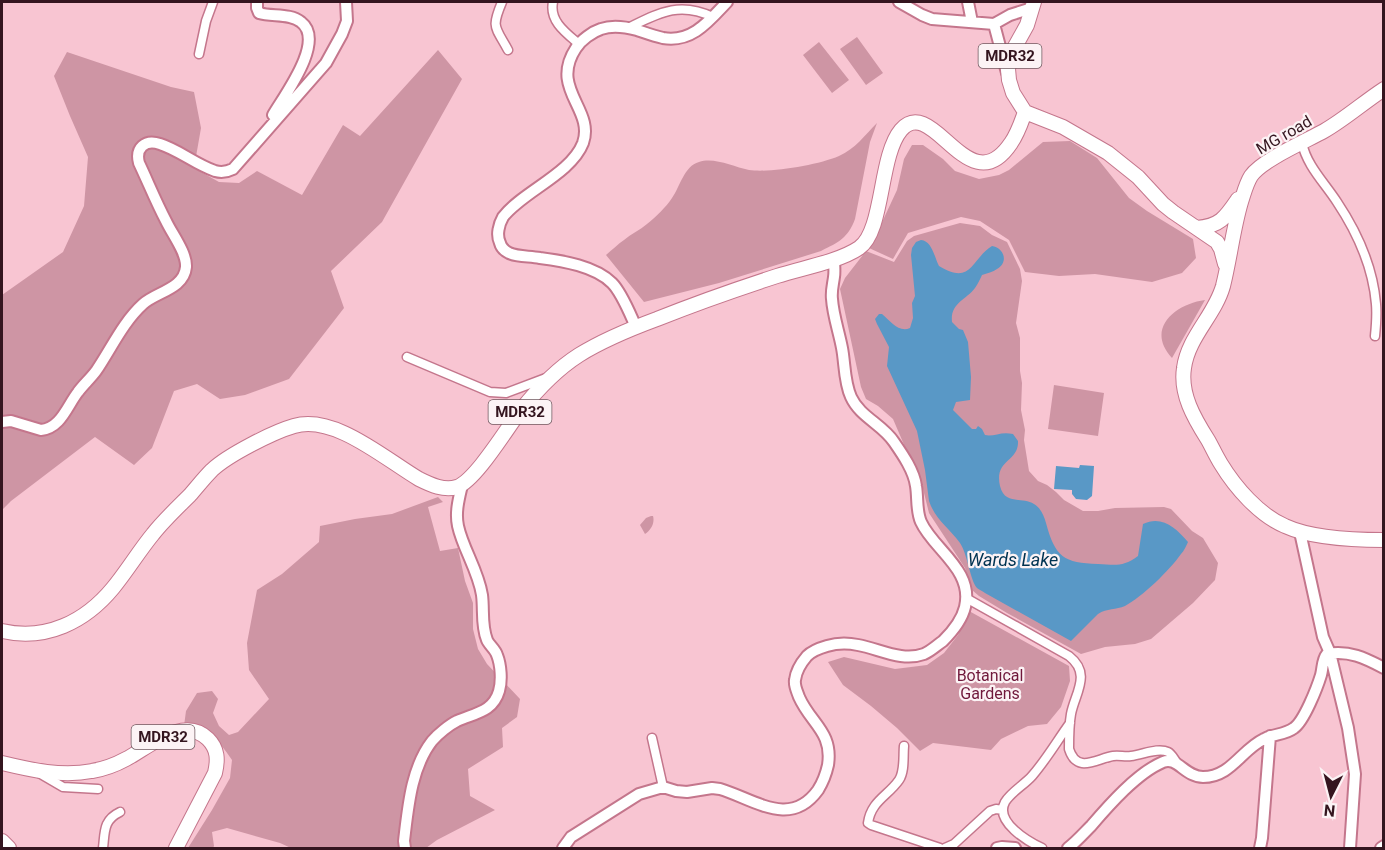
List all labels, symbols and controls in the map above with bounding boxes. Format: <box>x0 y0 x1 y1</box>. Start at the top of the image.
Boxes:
road number: MDR32 <box>978 44 1042 68</box>
street label: MG road <box>1253 112 1315 158</box>
road number: MDR32 <box>488 400 552 424</box>
water label: Wards Lake <box>968 549 1058 570</box>
park label: Botanical Gardens <box>957 666 1023 703</box>
road number: MDR32 <box>132 725 195 749</box>
north arrow <box>1301 766 1361 826</box>
text: N <box>1323 800 1336 820</box>

